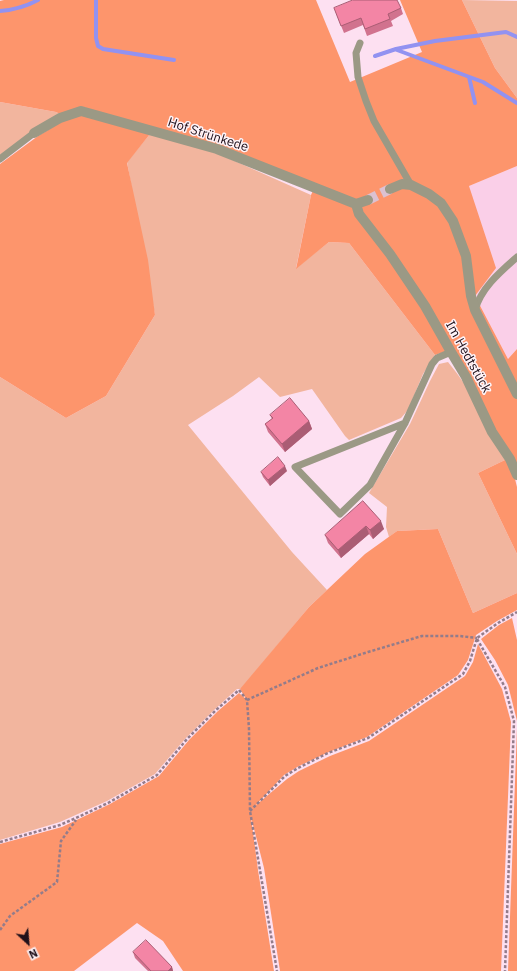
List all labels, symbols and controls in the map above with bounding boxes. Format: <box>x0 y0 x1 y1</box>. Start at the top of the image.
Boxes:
street label: Hof Strünkede <box>166 115 250 155</box>
street label: Im Hedtstück <box>442 318 494 396</box>
north arrow <box>8 923 48 963</box>
text: N <box>27 946 40 962</box>

